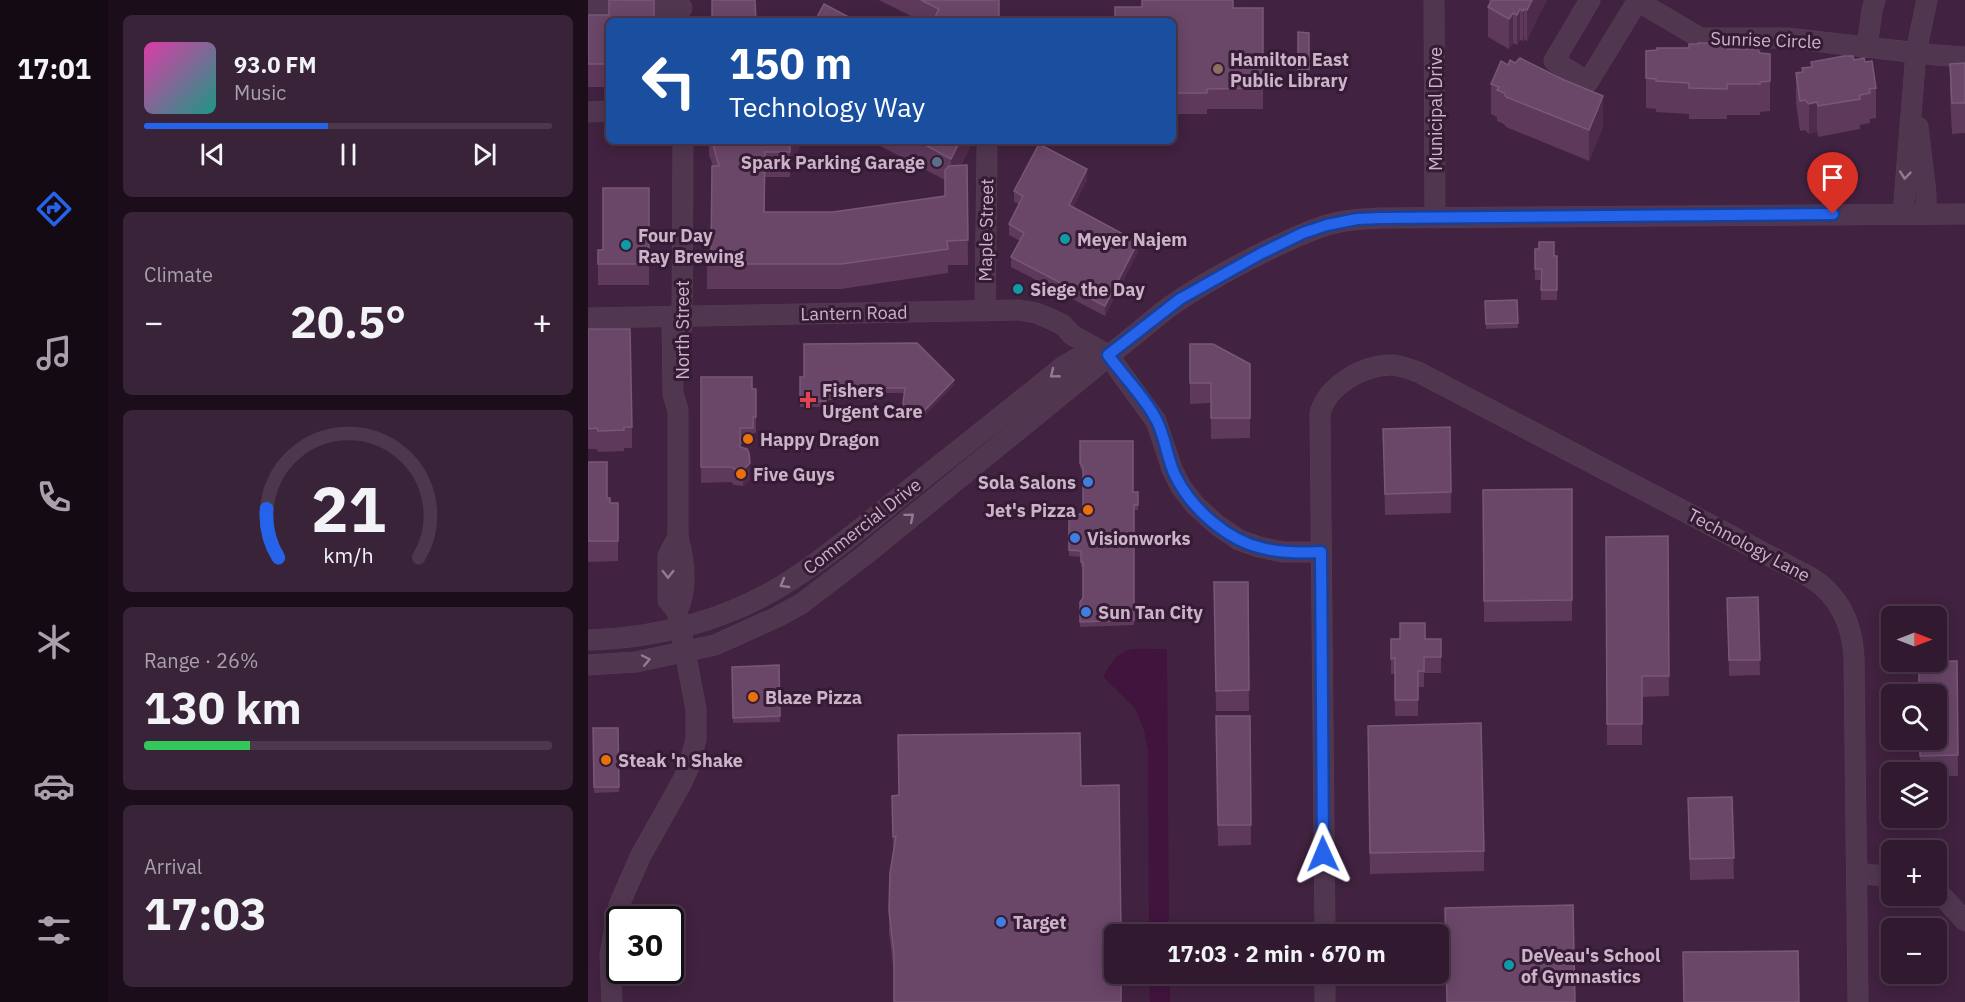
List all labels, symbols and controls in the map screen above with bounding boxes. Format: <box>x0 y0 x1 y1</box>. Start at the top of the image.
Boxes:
street label: Sunrise Circle <box>1710 27 1822 53</box>
text: 150 m <box>729 36 852 91</box>
icon: left <box>630 42 708 120</box>
street label: Municipal Drive <box>1424 47 1447 171</box>
place label: Hamilton East Public Library <box>1230 48 1349 92</box>
text: 93.0 FM <box>234 50 317 79</box>
text: 17:01 <box>17 51 91 86</box>
marker: Hamilton East Public Library <box>1211 62 1225 76</box>
text: Music <box>234 79 286 106</box>
text: Technology Way <box>729 89 925 124</box>
icon: previous <box>196 138 229 171</box>
icon: pause <box>332 138 365 171</box>
icon: next <box>468 138 501 171</box>
place label: Spark Parking Garage <box>741 151 925 174</box>
pin <box>1807 152 1858 214</box>
marker: Spark Parking Garage <box>930 155 944 169</box>
icon: arrive <box>1816 161 1849 194</box>
one-way arrow <box>1899 171 1912 180</box>
street label: Maple Street <box>974 178 998 282</box>
icon: directions <box>33 188 75 230</box>
place label: Four Day Ray Brewing <box>638 224 744 268</box>
place label: Meyer Najem <box>1077 228 1187 251</box>
marker: Meyer Najem <box>1058 232 1072 246</box>
marker: Four Day Ray Brewing <box>619 238 633 252</box>
text: Climate <box>144 261 213 288</box>
place label: Siege the Day <box>1030 278 1145 301</box>
street label: North Street <box>671 280 694 380</box>
marker: Siege the Day <box>1011 282 1025 296</box>
text: 20.5° <box>290 292 406 350</box>
text: − <box>144 300 164 343</box>
text: + <box>532 300 552 343</box>
street label: Lantern Road <box>800 301 908 325</box>
icon: music <box>33 332 75 374</box>
one-way arrow <box>1050 367 1061 378</box>
place label: Fishers Urgent Care <box>822 379 923 423</box>
marker: Fishers Urgent Care <box>799 391 817 409</box>
place label: Happy Dragon <box>760 428 879 451</box>
marker: Happy Dragon <box>741 432 755 446</box>
place label: Five Guys <box>753 463 835 486</box>
marker: Five Guys <box>734 467 748 481</box>
text: 21 <box>311 468 385 549</box>
place label: Sola Salons <box>978 471 1076 494</box>
street label: Commercial Drive <box>799 473 926 579</box>
marker: Sola Salons <box>1081 475 1095 489</box>
icon: phone <box>33 476 75 518</box>
place label: Jet's Pizza <box>985 499 1076 522</box>
marker: Jet's Pizza <box>1081 503 1095 517</box>
street label: Technology Lane <box>1684 503 1814 587</box>
one-way arrow <box>903 513 914 524</box>
place label: Visionworks <box>1087 527 1191 550</box>
marker: Visionworks <box>1068 531 1082 545</box>
text: km/h <box>323 541 373 569</box>
one-way arrow <box>662 570 674 579</box>
one-way arrow <box>780 576 790 588</box>
place label: Sun Tan City <box>1098 601 1203 624</box>
marker: Sun Tan City <box>1079 605 1093 619</box>
north arrow <box>1881 606 1947 672</box>
map controls <box>1881 606 1947 984</box>
icon: climate <box>33 621 75 663</box>
text: Range · 26% <box>144 647 259 674</box>
one-way arrow <box>641 654 651 667</box>
text: 130 km <box>144 678 302 736</box>
button: search <box>1881 684 1947 750</box>
place label: Blaze Pizza <box>765 686 862 709</box>
marker: Blaze Pizza <box>746 690 760 704</box>
place label: Steak 'n Shake <box>618 749 743 772</box>
marker: Steak 'n Shake <box>599 753 613 767</box>
button: layers <box>1881 762 1947 828</box>
icon: car <box>33 765 75 807</box>
position arrow <box>1291 822 1355 886</box>
button: + <box>1881 840 1947 906</box>
text: Arrival <box>144 853 202 880</box>
text: 17:03 <box>144 884 267 942</box>
speed limit sign: 30 <box>606 906 684 984</box>
icon: filters <box>33 909 75 951</box>
place label: Target <box>1013 911 1066 934</box>
marker: Target <box>994 915 1008 929</box>
button: − <box>1881 918 1947 984</box>
text: 17:03 · 2 min · 670 m <box>1167 939 1386 968</box>
place label: DeVeau's School of Gymnastics <box>1521 944 1661 988</box>
marker: DeVeau's School of Gymnastics <box>1502 958 1516 972</box>

